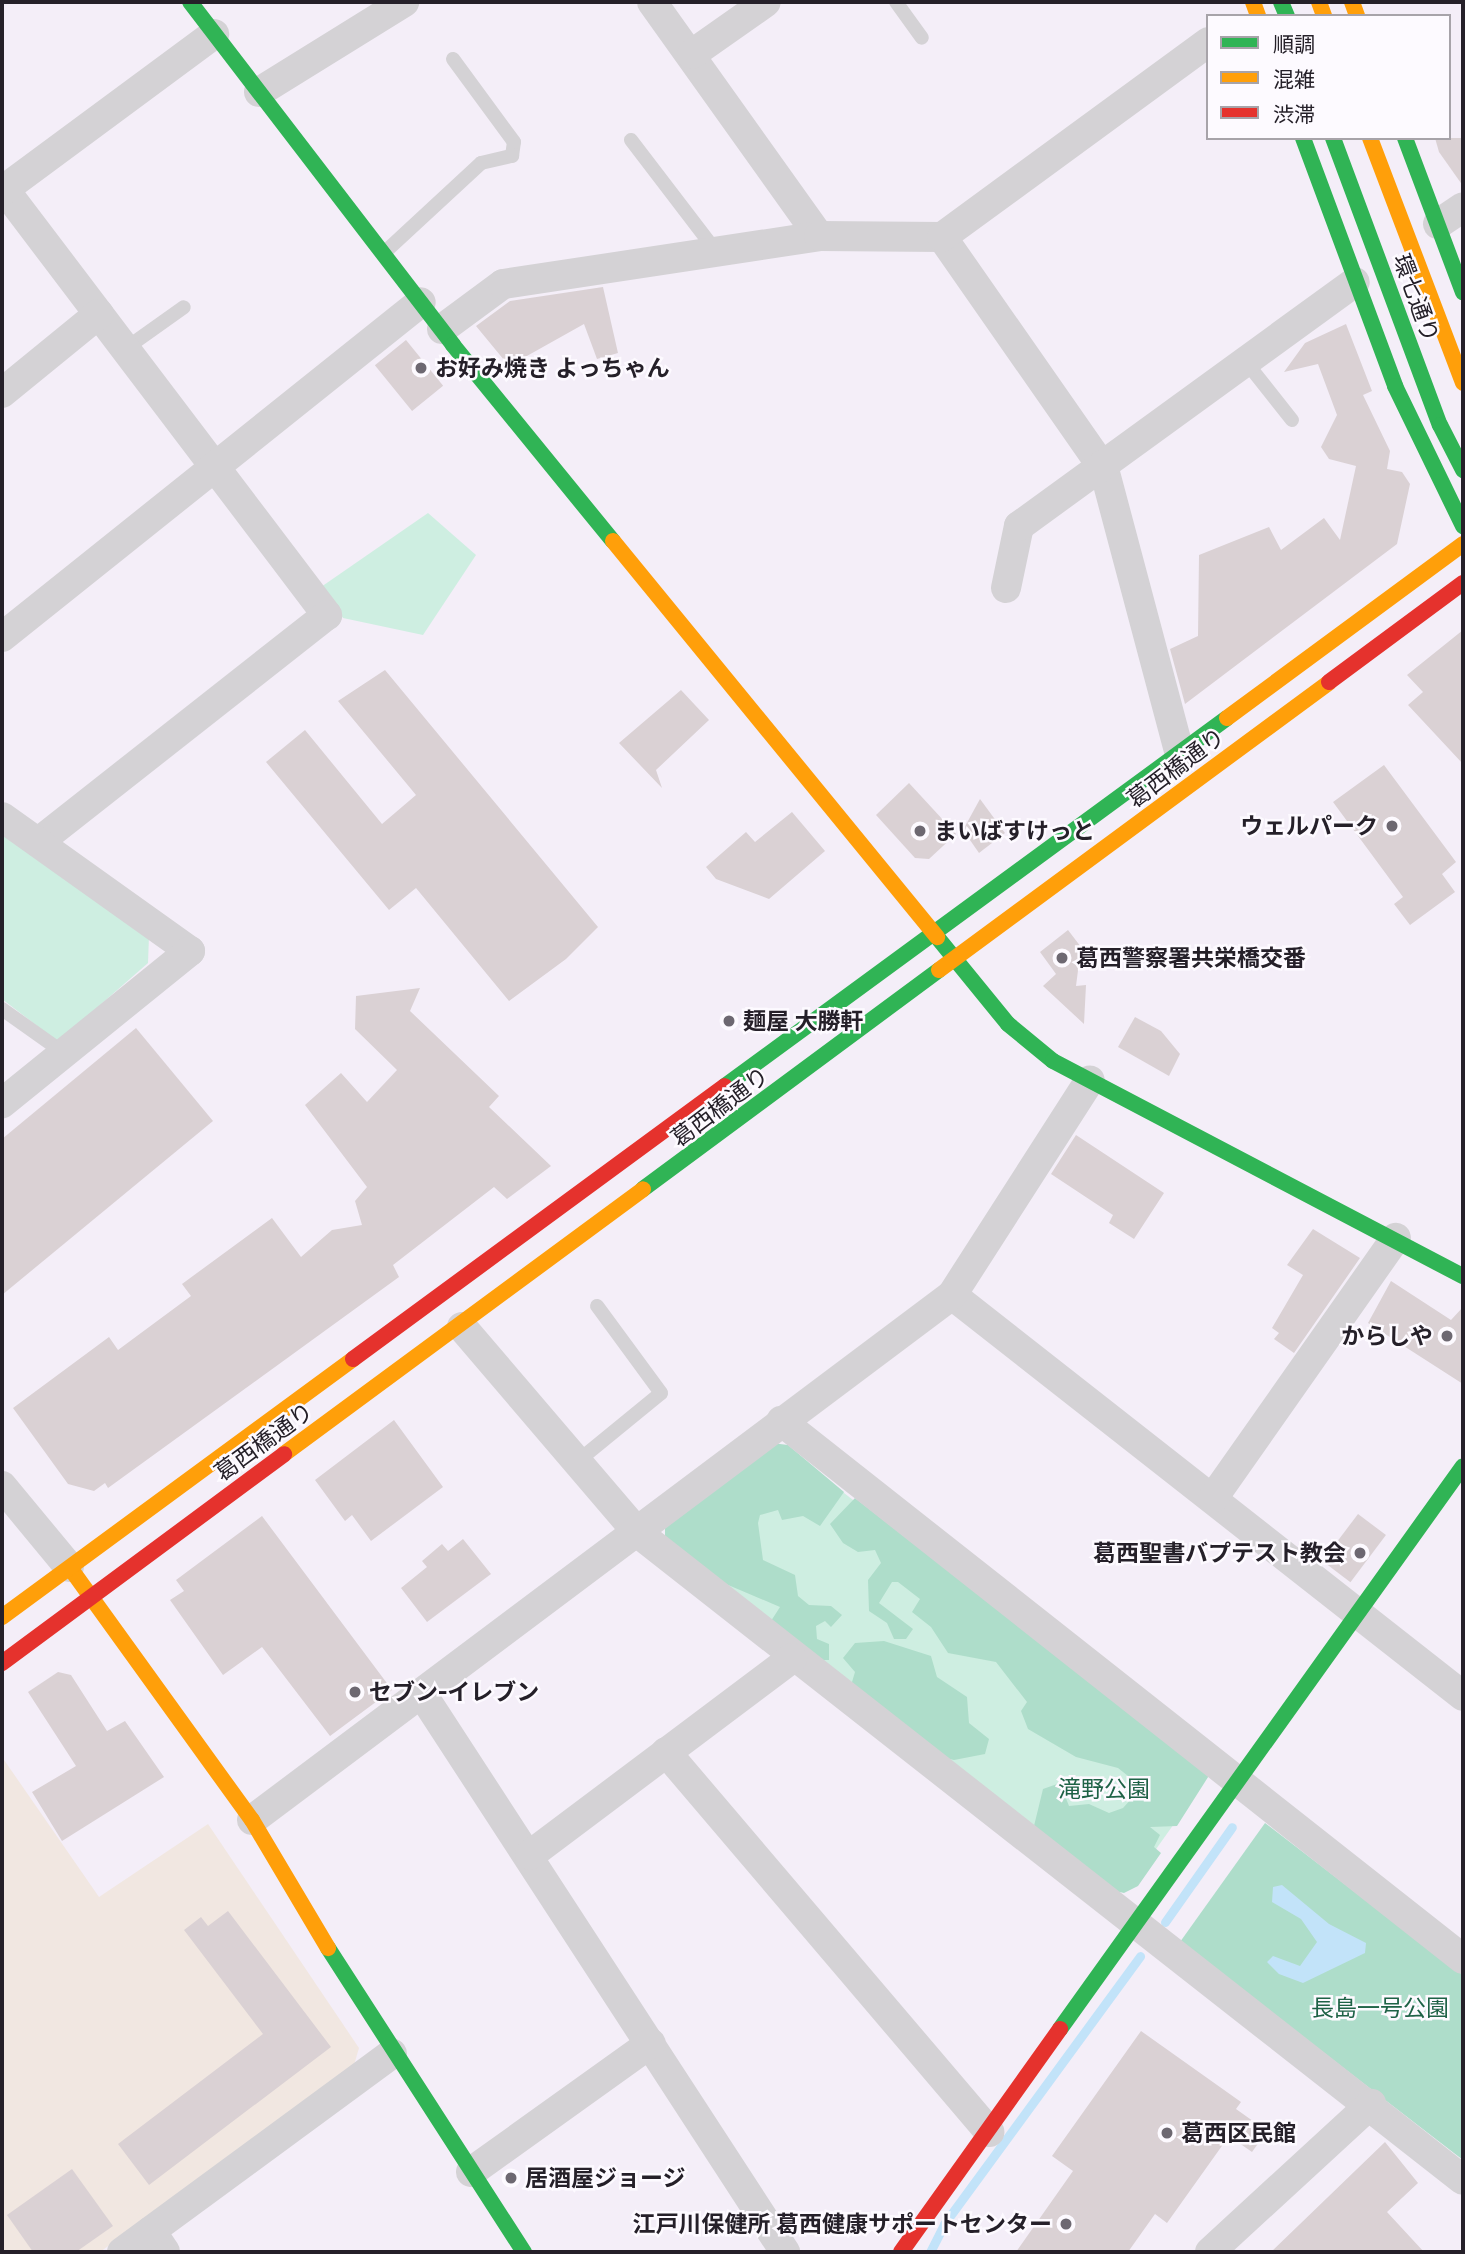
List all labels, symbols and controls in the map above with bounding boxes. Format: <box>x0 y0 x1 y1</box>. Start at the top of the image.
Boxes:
legend <box>1206 14 1451 140</box>
text: 順調 <box>1273 32 1315 58</box>
text: 混雑 <box>1273 67 1315 93</box>
text: 渋滞 <box>1273 102 1315 128</box>
street label: 環七通り <box>1387 250 1445 346</box>
place label: お好み焼き よっちゃん <box>435 354 670 382</box>
marker: お好み焼き よっちゃん <box>413 360 429 376</box>
street label: 葛西橋通り <box>1122 722 1230 814</box>
place label: ウェルパーク <box>1240 812 1378 840</box>
place label: まいばすけっと <box>934 817 1095 845</box>
marker: ウェルパーク <box>1384 818 1400 834</box>
marker: まいばすけっと <box>912 823 928 839</box>
place label: 葛西警察署共栄橋交番 <box>1076 944 1306 972</box>
marker: 葛西警察署共栄橋交番 <box>1054 950 1070 966</box>
place label: 麺屋 大勝軒 <box>743 1007 863 1035</box>
marker: 麺屋 大勝軒 <box>721 1013 737 1029</box>
street label: 葛西橋通り <box>666 1061 774 1153</box>
place label: からしや <box>1341 1322 1433 1350</box>
marker: からしや <box>1439 1328 1455 1344</box>
street label: 葛西橋通り <box>209 1397 319 1487</box>
place label: 葛西聖書バプテスト教会 <box>1093 1539 1346 1567</box>
marker: 葛西聖書バプテスト教会 <box>1352 1545 1368 1561</box>
place label: セブン-イレブン <box>369 1678 539 1706</box>
marker: セブン-イレブン <box>347 1684 363 1700</box>
park label: 滝野公園 <box>1058 1775 1150 1803</box>
park label: 長島一号公園 <box>1311 1994 1449 2022</box>
place label: 葛西区民館 <box>1181 2119 1296 2147</box>
marker: 葛西区民館 <box>1159 2125 1175 2141</box>
place label: 居酒屋ジョージ <box>525 2164 686 2192</box>
marker: 居酒屋ジョージ <box>503 2170 519 2186</box>
place label: 江戸川保健所 葛西健康サポートセンター <box>633 2210 1052 2238</box>
marker: 江戸川保健所 葛西健康サポートセンター <box>1058 2216 1074 2232</box>

